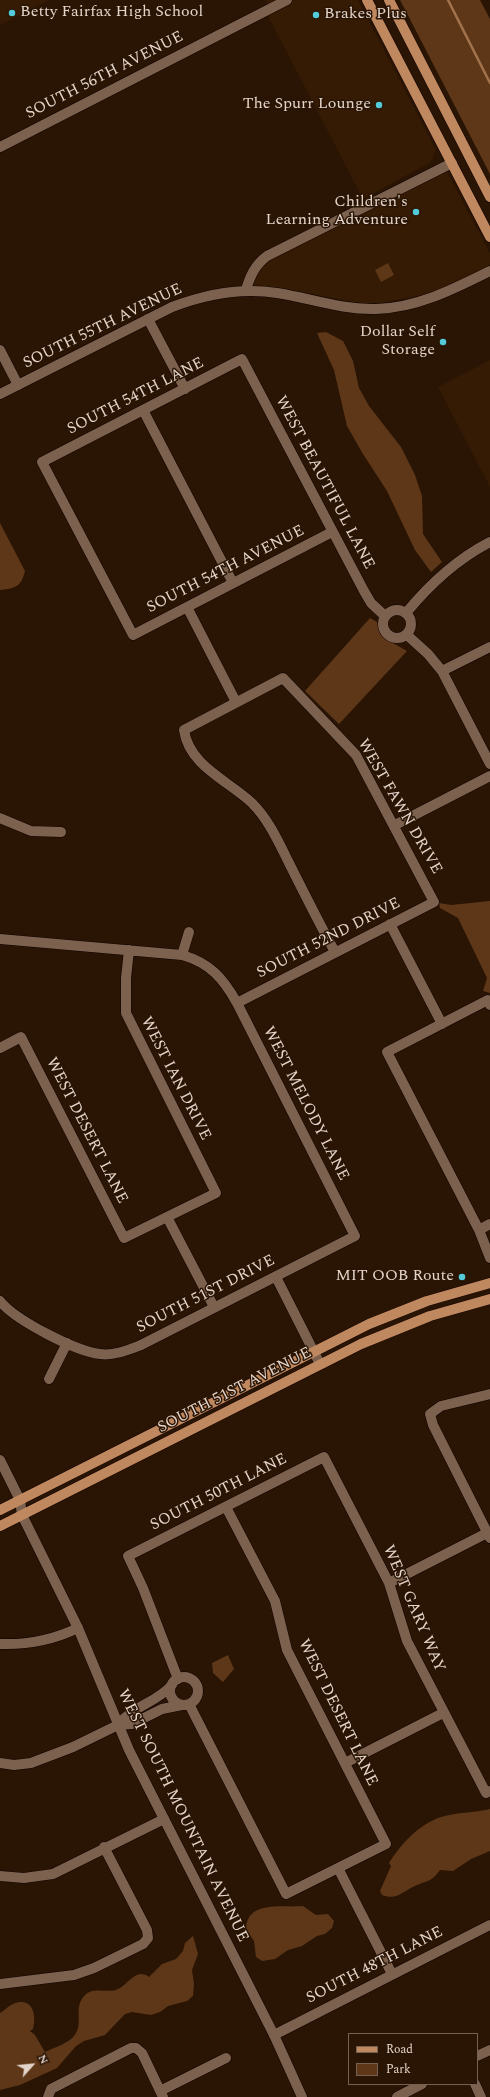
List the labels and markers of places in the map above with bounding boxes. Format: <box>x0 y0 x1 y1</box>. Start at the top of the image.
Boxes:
place label: Betty Fairfax High School <box>20 3 203 23</box>
place label: Brakes Plus <box>324 5 407 25</box>
marker: Betty Fairfax High School <box>7 8 17 18</box>
marker: Brakes Plus <box>311 10 321 20</box>
place label: The Spurr Lounge <box>243 95 371 115</box>
marker: The Spurr Lounge <box>374 100 384 110</box>
place label: Children's Learning Adventure <box>266 193 408 231</box>
marker: Children's Learning Adventure <box>411 207 421 217</box>
place label: Dollar Self Storage <box>360 323 435 361</box>
marker: Dollar Self Storage <box>438 337 448 347</box>
place label: MIT OOB Route <box>336 1267 454 1287</box>
marker: MIT OOB Route <box>457 1272 467 1282</box>

